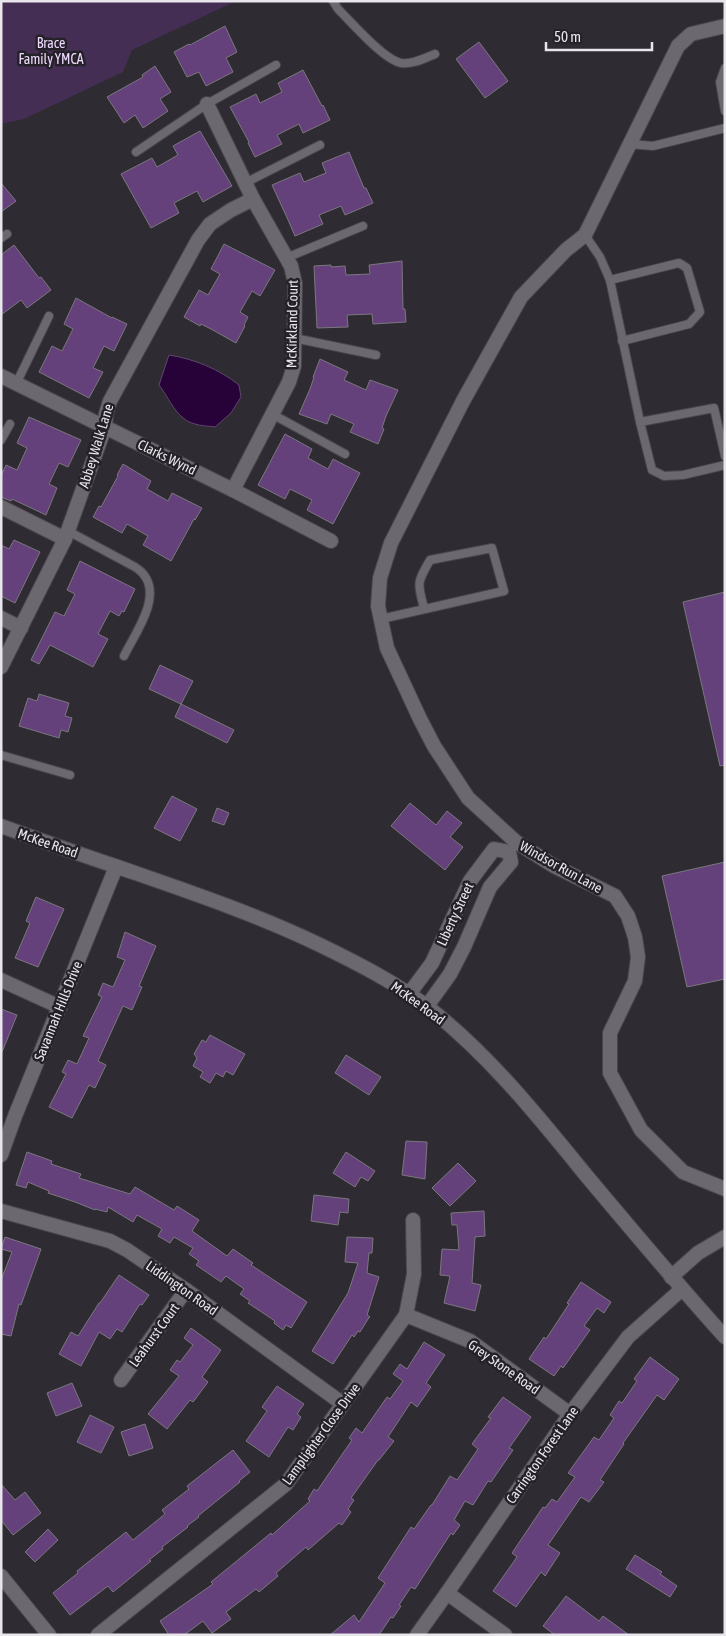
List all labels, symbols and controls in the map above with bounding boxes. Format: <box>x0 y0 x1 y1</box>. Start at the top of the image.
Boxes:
scale bar <box>546 20 652 52</box>
text: 50 m <box>554 28 581 45</box>
park label: Brace Family YMCA <box>18 35 84 67</box>
street label: McKirkland Court <box>283 280 301 368</box>
street label: Abbey Walk Lane <box>76 402 116 490</box>
street label: Clarks Wynd <box>135 436 199 478</box>
street label: McKee Road <box>16 825 80 861</box>
street label: Windsor Run Lane <box>517 838 605 896</box>
street label: Liberty Street <box>433 880 477 948</box>
street label: Savannah Hills Drive <box>31 959 85 1063</box>
street label: McKee Road <box>388 978 448 1028</box>
street label: Liddington Road <box>143 1257 221 1319</box>
street label: Leahurst Court <box>126 1300 182 1370</box>
street label: Grey Stone Road <box>465 1336 543 1398</box>
street label: Lamplighter Close Drive <box>279 1380 363 1488</box>
street label: Carrington Forest Lane <box>503 1403 581 1507</box>

